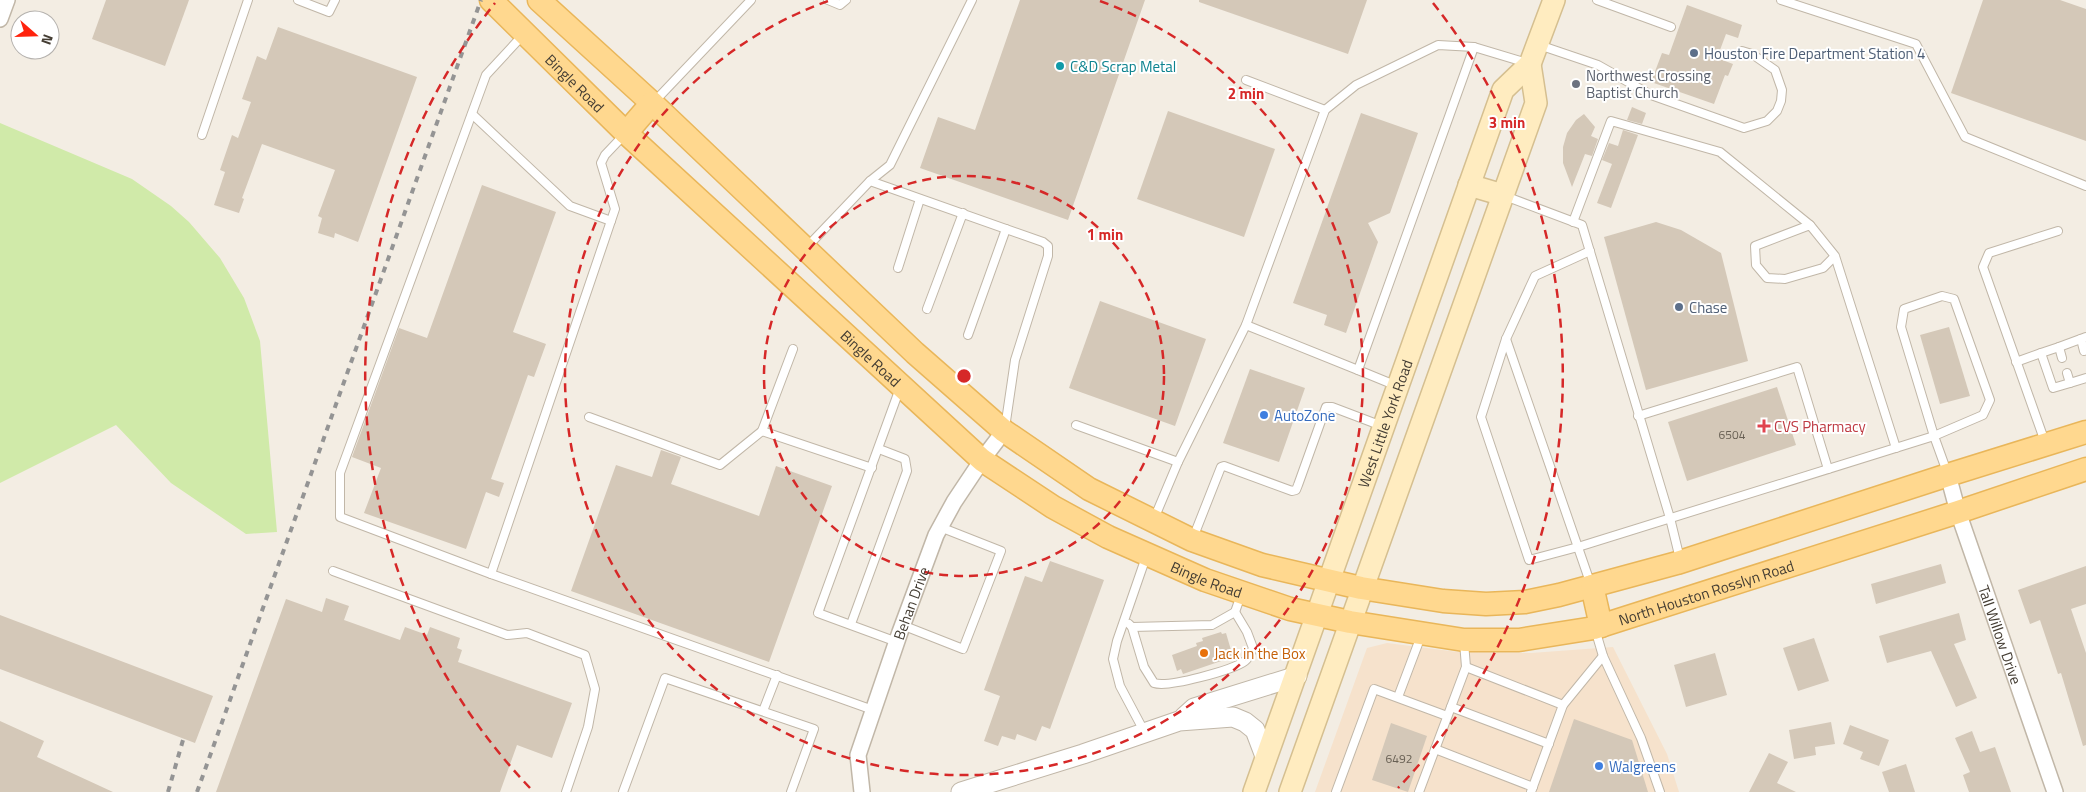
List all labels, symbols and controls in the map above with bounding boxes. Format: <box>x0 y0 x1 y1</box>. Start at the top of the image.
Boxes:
north arrow <box>10 10 60 60</box>
text: N <box>36 31 59 48</box>
place label: Houston Fire Department Station 4 <box>1704 42 1925 65</box>
marker: Houston Fire Department Station 4 <box>1688 47 1700 59</box>
street label: Bingle Road <box>540 48 610 117</box>
place label: C&D Scrap Metal <box>1070 55 1176 78</box>
marker: C&D Scrap Metal <box>1054 60 1066 72</box>
place label: Northwest Crossing Baptist Church <box>1586 64 1711 104</box>
marker: Northwest Crossing Baptist Church <box>1570 78 1582 90</box>
text: 2 min <box>1228 82 1264 105</box>
text: 3 min <box>1489 111 1525 134</box>
text: 1 min <box>1087 223 1123 246</box>
place label: Chase <box>1689 296 1727 319</box>
marker: Chase <box>1673 301 1685 313</box>
street label: Bingle Road <box>835 324 906 392</box>
street label: West Little York Road <box>1351 356 1418 491</box>
centre of rings <box>955 367 973 385</box>
place label: AutoZone <box>1274 404 1335 427</box>
marker: AutoZone <box>1258 409 1270 421</box>
place label: CVS Pharmacy <box>1774 415 1866 438</box>
marker: CVS Pharmacy <box>1758 420 1770 432</box>
house number: 6504 <box>1719 425 1746 444</box>
street label: North Houston Rosslyn Road <box>1615 554 1797 631</box>
street label: Bingle Road <box>1167 555 1245 603</box>
street label: Behan Drive <box>887 563 935 643</box>
street label: Tall Willow Drive <box>1973 582 2028 687</box>
place label: Jack in the Box <box>1214 642 1306 665</box>
marker: Jack in the Box <box>1198 647 1210 659</box>
house number: 6492 <box>1386 749 1412 768</box>
place label: Walgreens <box>1609 755 1676 778</box>
marker: Walgreens <box>1593 760 1605 772</box>

